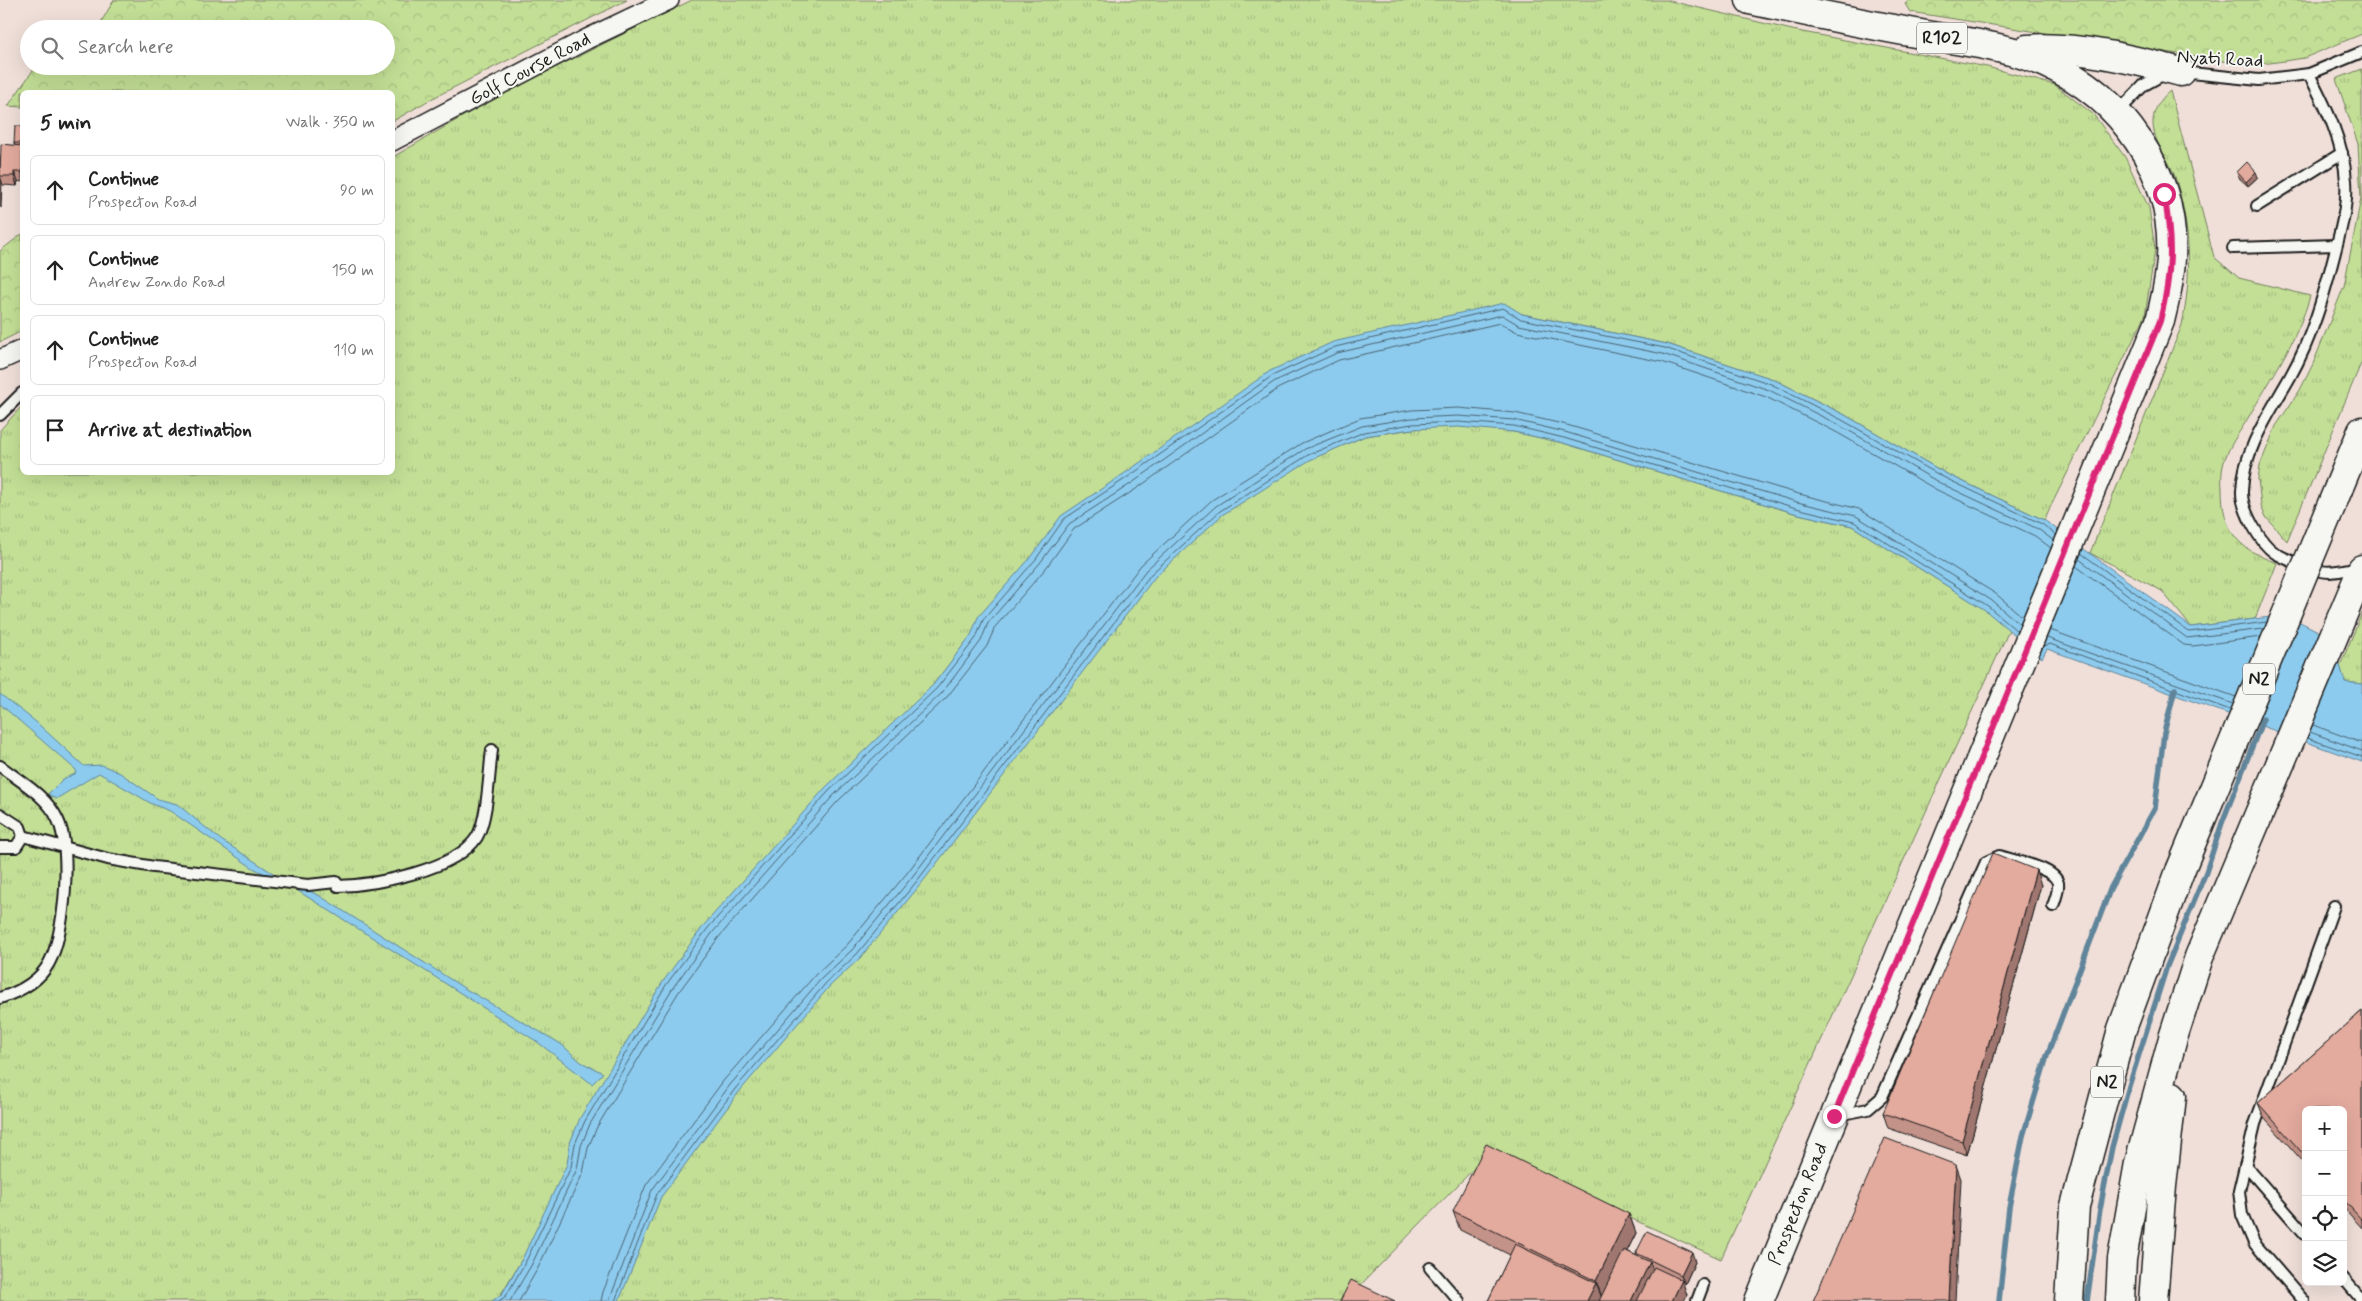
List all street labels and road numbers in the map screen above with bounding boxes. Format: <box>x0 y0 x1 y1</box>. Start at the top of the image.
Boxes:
road number: R102 <box>1917 22 1967 54</box>
street label: Golf Course Road <box>465 27 595 111</box>
street label: Nyati Road <box>2176 44 2264 74</box>
road number: N2 <box>2243 664 2275 694</box>
road number: N2 <box>2091 1066 2123 1098</box>
street label: Prospecton Road <box>1762 1139 1834 1269</box>

